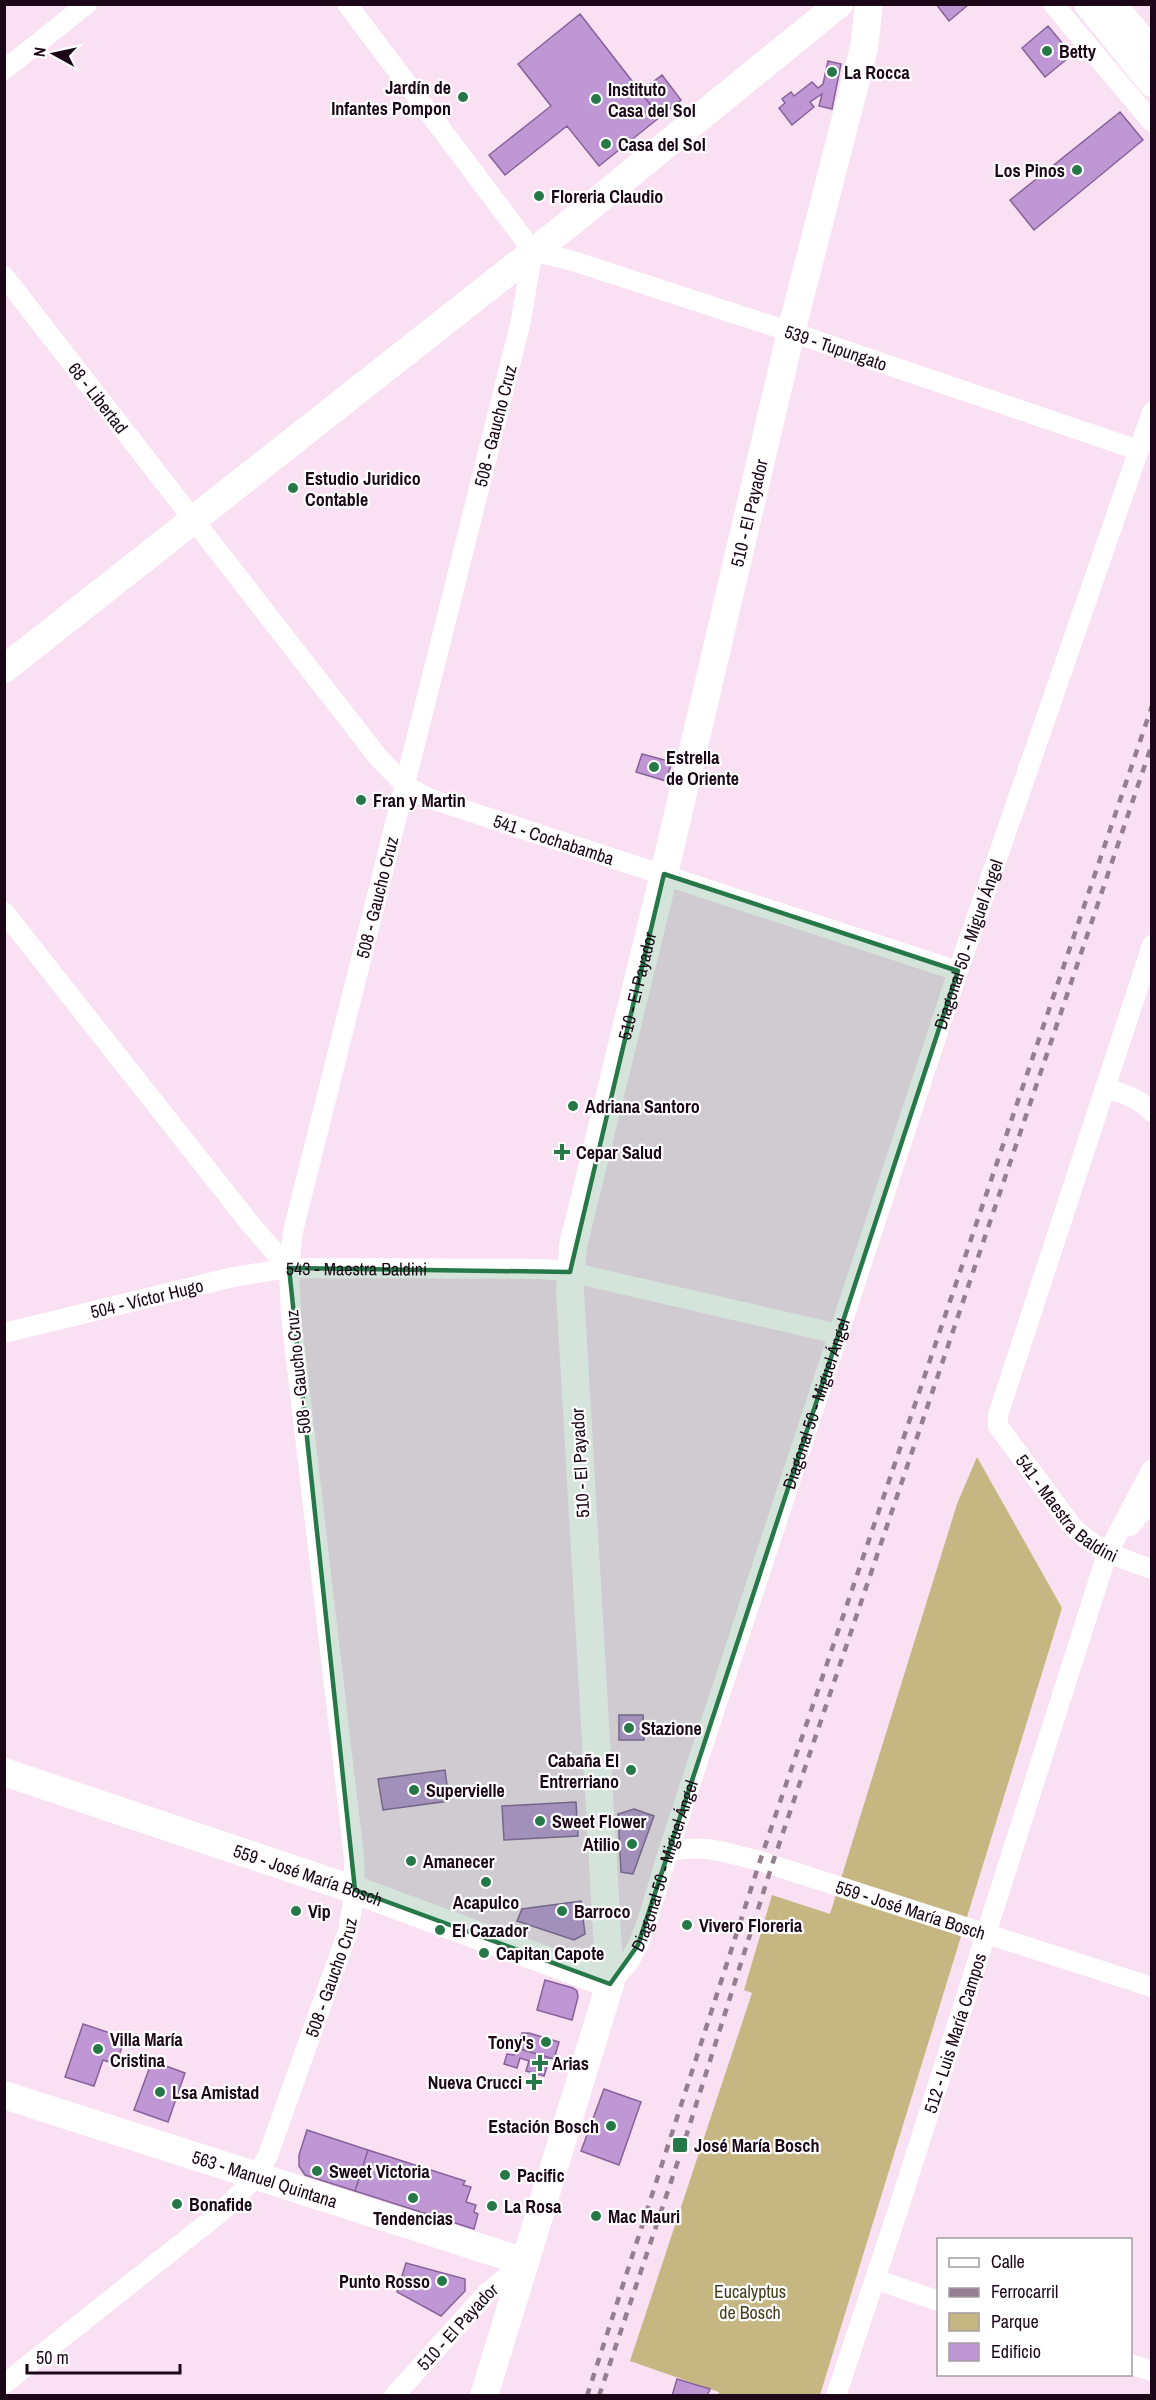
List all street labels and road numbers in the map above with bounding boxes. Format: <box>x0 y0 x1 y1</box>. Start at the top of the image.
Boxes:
street label: 539 - Tupungato <box>781 318 891 376</box>
street label: 68 - Libertad <box>63 357 134 438</box>
street label: 508 - Gaucho Cruz <box>467 362 522 489</box>
street label: 510 - El Payador <box>724 456 773 569</box>
street label: 541 - Cochabamba <box>490 808 617 870</box>
street label: 508 - Gaucho Cruz <box>349 834 404 961</box>
street label: Diagonal 50 - Miguel Ángel <box>927 856 1008 1033</box>
street label: 510 - El Payador <box>611 929 662 1042</box>
street label: 543 - Maestra Baldini <box>286 1255 427 1281</box>
street label: 504 - Víctor Hugo <box>88 1272 206 1324</box>
street label: 508 - Gaucho Cruz <box>279 1309 317 1435</box>
street label: Diagonal 50 - Miguel Ángel <box>776 1315 855 1492</box>
street label: 510 - El Payador <box>565 1407 595 1519</box>
street label: 541 - Maestra Baldini <box>1010 1449 1122 1568</box>
street label: Diagonal 50 - Miguel Ángel <box>624 1777 703 1956</box>
street label: 559 - José María Bosch <box>230 1838 386 1912</box>
street label: 559 - José María Bosch <box>833 1874 989 1945</box>
street label: 508 - Gaucho Cruz <box>299 1916 363 2040</box>
street label: 512 - Luis María Campos <box>917 1950 992 2116</box>
street label: 563 - Manuel Quintana <box>189 2144 341 2214</box>
street label: 510 - El Payador <box>411 2277 503 2375</box>

